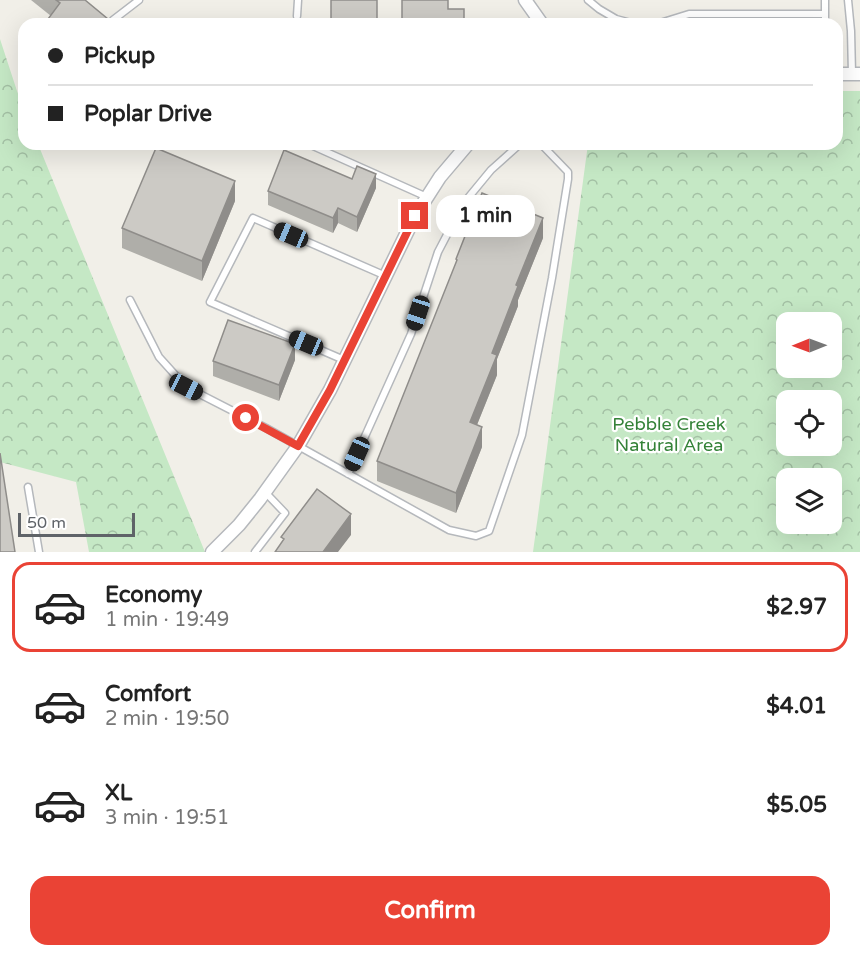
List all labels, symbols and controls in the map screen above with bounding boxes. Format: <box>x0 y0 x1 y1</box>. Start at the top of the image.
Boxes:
text: Pickup <box>84 43 155 69</box>
text: Poplar Drive <box>84 101 212 127</box>
callout: 1 min <box>436 195 535 237</box>
route end <box>401 202 428 229</box>
text: 1 min <box>459 204 512 228</box>
car <box>271 220 311 250</box>
car <box>404 293 432 333</box>
north arrow <box>776 312 842 378</box>
map controls <box>776 312 842 534</box>
car <box>286 328 326 358</box>
car <box>166 371 206 403</box>
button: locate <box>776 390 842 456</box>
route start <box>232 404 259 431</box>
park label: Pebble Creek Natural Area <box>612 413 726 456</box>
car <box>341 434 373 474</box>
button: layers <box>776 468 842 534</box>
scale bar <box>18 510 135 538</box>
text: 50 m <box>27 513 66 533</box>
icon: car <box>33 580 87 634</box>
text: Economy <box>105 582 202 608</box>
text: $2.97 <box>766 594 827 620</box>
text: 1 min · 19:49 <box>105 608 229 632</box>
icon: car <box>33 679 87 733</box>
text: Comfort <box>105 681 191 707</box>
text: $4.01 <box>766 693 827 719</box>
text: 2 min · 19:50 <box>105 707 229 731</box>
icon: car <box>33 778 87 832</box>
text: XL <box>105 780 132 806</box>
text: $5.05 <box>766 792 827 818</box>
text: 3 min · 19:51 <box>105 806 229 830</box>
button: Confirm <box>30 876 830 945</box>

